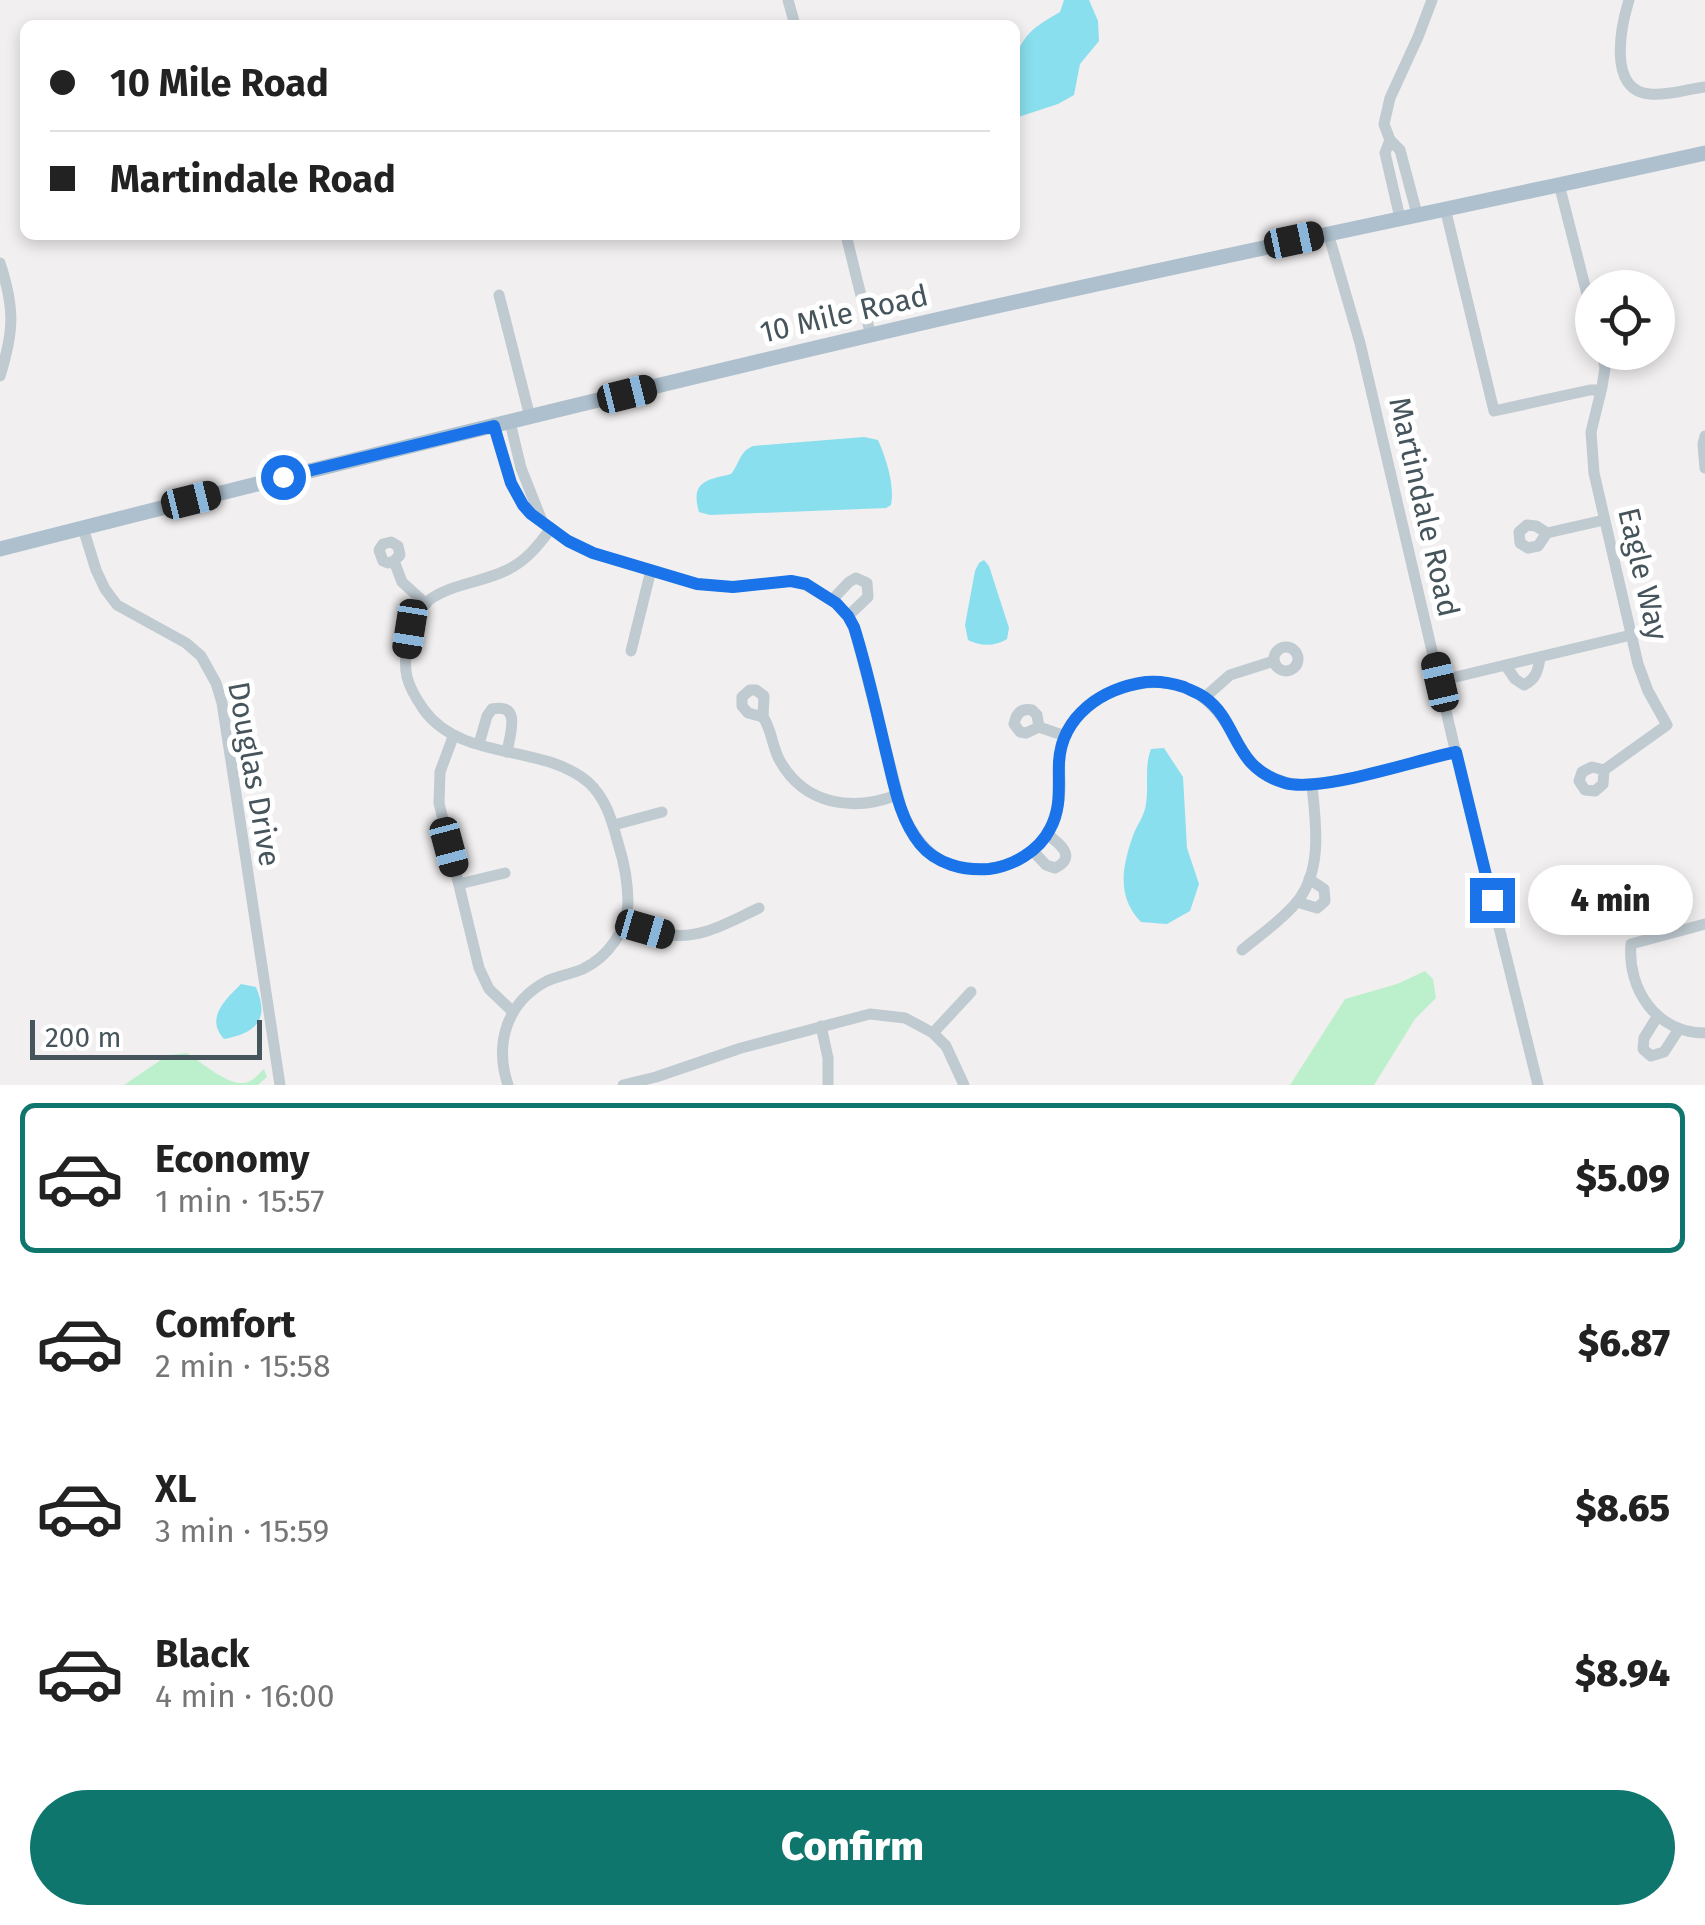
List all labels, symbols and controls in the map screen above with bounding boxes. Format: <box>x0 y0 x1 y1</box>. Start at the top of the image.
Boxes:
text: 10 Mile Road <box>110 60 329 106</box>
text: Martindale Road <box>110 156 396 202</box>
car <box>1262 219 1326 261</box>
map controls <box>1575 270 1675 370</box>
button: locate <box>1575 270 1675 370</box>
street label: 10 Mile Road <box>756 277 932 351</box>
car <box>594 372 660 416</box>
street label: Martindale Road <box>1381 394 1467 620</box>
route start <box>261 455 306 500</box>
car <box>158 478 224 522</box>
street label: Eagle Way <box>1610 504 1676 644</box>
car <box>390 597 430 661</box>
car <box>1419 649 1461 715</box>
street label: Douglas Drive <box>220 679 288 869</box>
car <box>427 814 471 880</box>
callout: 4 min <box>1527 865 1692 935</box>
route end <box>1470 878 1515 923</box>
text: 4 min <box>1570 881 1651 919</box>
car <box>612 906 678 952</box>
scale bar <box>30 1015 262 1060</box>
text: 200 m <box>45 1021 122 1054</box>
icon: car <box>35 1133 125 1223</box>
text: Economy <box>155 1136 310 1182</box>
text: $5.09 <box>1576 1155 1670 1201</box>
text: 1 min · 15:57 <box>155 1182 324 1220</box>
icon: car <box>35 1298 125 1388</box>
text: Comfort <box>155 1301 296 1347</box>
text: $6.87 <box>1578 1320 1670 1366</box>
text: 2 min · 15:58 <box>155 1347 331 1385</box>
icon: car <box>35 1463 125 1553</box>
text: XL <box>155 1466 197 1512</box>
text: $8.65 <box>1575 1485 1670 1531</box>
text: 3 min · 15:59 <box>155 1512 329 1550</box>
icon: car <box>35 1628 125 1718</box>
text: Black <box>155 1631 250 1677</box>
text: $8.94 <box>1575 1650 1670 1696</box>
text: 4 min · 16:00 <box>155 1677 335 1715</box>
button: Confirm <box>30 1790 1675 1905</box>

